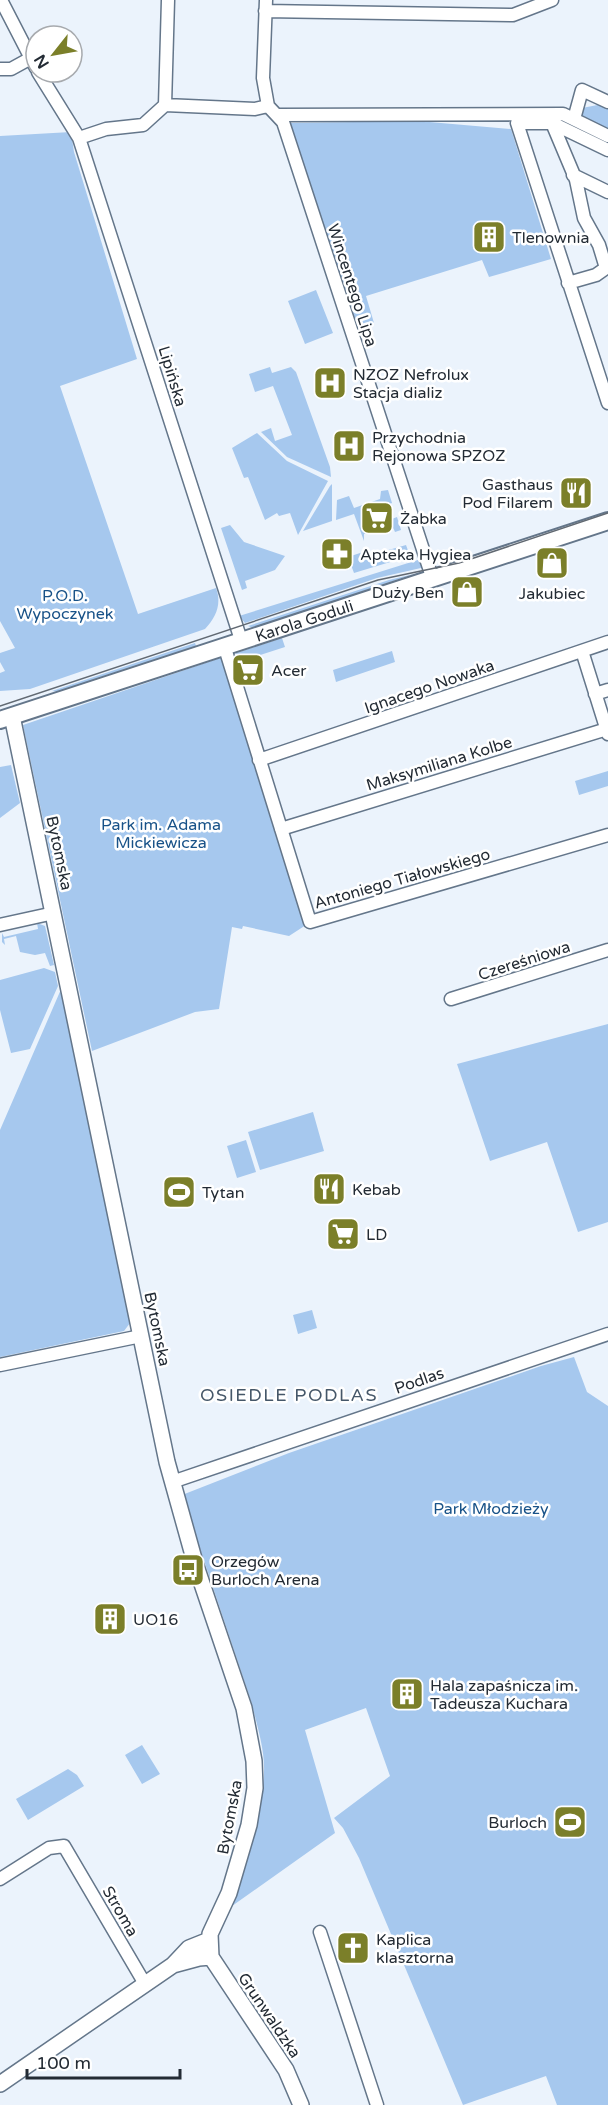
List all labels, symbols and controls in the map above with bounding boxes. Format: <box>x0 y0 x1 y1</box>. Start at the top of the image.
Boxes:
north arrow <box>24 24 84 84</box>
text: N <box>30 51 54 72</box>
building icon: Tlenownia <box>471 219 507 255</box>
street label: Wincentego Lipa <box>323 221 381 349</box>
place label: Tlenownia <box>512 228 589 248</box>
street label: Lipińska <box>153 344 191 409</box>
hospital icon: NZOZ Nefrolux Stacja dializ <box>312 365 348 401</box>
place label: NZOZ Nefrolux Stacja dializ <box>353 365 469 403</box>
hospital icon: Przychodnia Rejonowa SPZOZ <box>331 428 367 464</box>
place label: Przychodnia Rejonowa SPZOZ <box>372 428 505 466</box>
place label: Gasthaus Pod Filarem <box>462 475 553 513</box>
restaurant icon: Gasthaus Pod Filarem <box>558 475 594 511</box>
supermarket icon: Żabka <box>359 500 395 536</box>
place label: Żabka <box>400 509 447 529</box>
pharmacy icon: Apteka Hygiea <box>319 536 355 572</box>
place label: Apteka Hygiea <box>360 545 471 565</box>
shop icon: Jakubiec <box>534 545 570 581</box>
shop icon: Duży Ben <box>449 574 485 610</box>
place label: Duży Ben <box>372 583 444 603</box>
place label: Jakubiec <box>519 584 585 604</box>
park label: P.O.D. Wypoczynek <box>16 586 114 624</box>
street label: Karola Goduli <box>253 596 356 647</box>
supermarket icon: Acer <box>230 652 266 688</box>
street label: Ignacego Nowaka <box>362 655 497 719</box>
place label: Acer <box>271 661 307 681</box>
street label: Maksymiliana Kolbe <box>364 732 515 796</box>
street label: Bytomska <box>41 814 77 892</box>
park label: Park im. Adama Mickiewicza <box>101 815 221 853</box>
street label: Antoniego Tiałowskiego <box>312 844 493 914</box>
street label: Czereśniowa <box>476 937 573 985</box>
restaurant icon: Kebab <box>311 1171 347 1207</box>
sports icon: Tytan <box>161 1174 197 1210</box>
place label: Kebab <box>352 1180 401 1200</box>
place label: Tytan <box>202 1183 244 1203</box>
supermarket icon: LD <box>325 1216 361 1252</box>
place label: LD <box>366 1225 387 1245</box>
street label: Bytomska <box>139 1290 175 1368</box>
street label: Podlas <box>392 1363 447 1399</box>
district label: OSIEDLE PODLAS <box>200 1384 378 1406</box>
park label: Park Młodzieży <box>433 1499 549 1519</box>
bus stop icon: Orzegów Burloch Arena <box>170 1552 206 1588</box>
place label: Orzegów Burloch Arena <box>211 1552 320 1590</box>
building icon: UO16 <box>92 1601 128 1637</box>
place label: UO16 <box>133 1610 178 1630</box>
building icon: Hala zapaśnicza im. Tadeusza Kuchara <box>389 1676 425 1712</box>
place label: Hala zapaśnicza im. Tadeusza Kuchara <box>430 1676 578 1714</box>
street label: Bytomska <box>213 1778 247 1856</box>
sports icon: Burloch <box>552 1804 588 1840</box>
place label: Burloch <box>488 1813 547 1833</box>
street label: Stroma <box>98 1883 143 1940</box>
church icon: Kaplica klasztorna <box>335 1930 371 1966</box>
place label: Kaplica klasztorna <box>376 1930 454 1968</box>
street label: Grunwaldzka <box>233 1969 305 2062</box>
scale bar <box>27 2042 180 2080</box>
text: 100 m <box>36 2052 91 2074</box>

